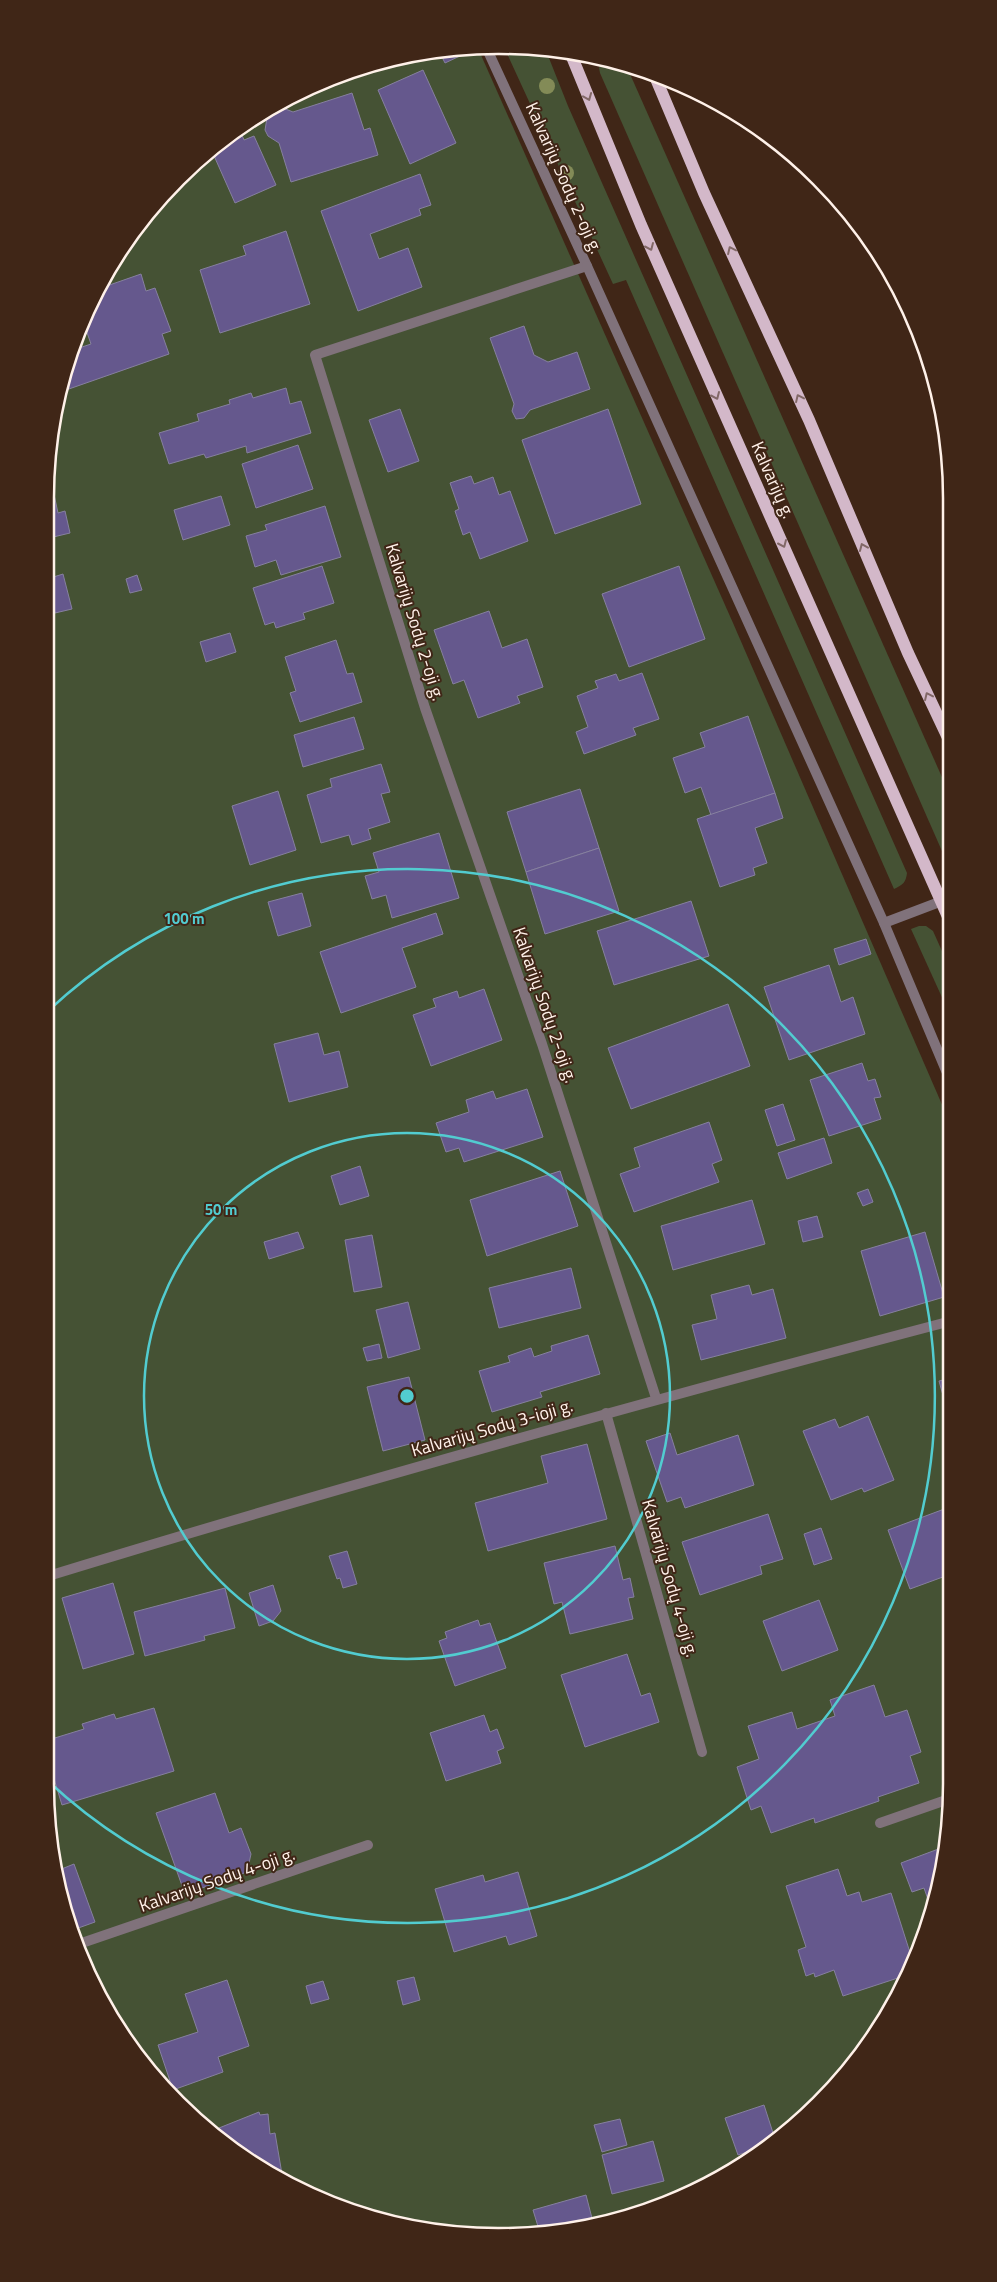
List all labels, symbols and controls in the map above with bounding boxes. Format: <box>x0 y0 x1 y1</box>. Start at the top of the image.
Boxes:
one-way arrow <box>582 92 593 101</box>
street label: Kalvarijų Sodų 2-oji g. <box>519 98 610 258</box>
one-way arrow <box>644 242 655 251</box>
one-way arrow <box>726 246 737 255</box>
one-way arrow <box>710 391 721 400</box>
one-way arrow <box>795 394 805 403</box>
street label: Kalvarijų g. <box>745 437 802 523</box>
one-way arrow <box>776 539 787 548</box>
street label: Kalvarijų Sodų 2-oji g. <box>379 540 452 704</box>
one-way arrow <box>859 543 869 552</box>
one-way arrow <box>924 692 934 701</box>
text: 100 m <box>163 907 205 930</box>
street label: Kalvarijų Sodų 2-oji g. <box>506 923 585 1086</box>
text: 50 m <box>205 1198 237 1221</box>
centre of rings <box>398 1387 416 1405</box>
street label: Kalvarijų Sodų 3-ioji g. <box>408 1391 576 1464</box>
street label: Kalvarijų Sodų 4-oji g. <box>635 1496 706 1660</box>
street label: Kalvarijų Sodų 4-oji g. <box>135 1840 298 1919</box>

